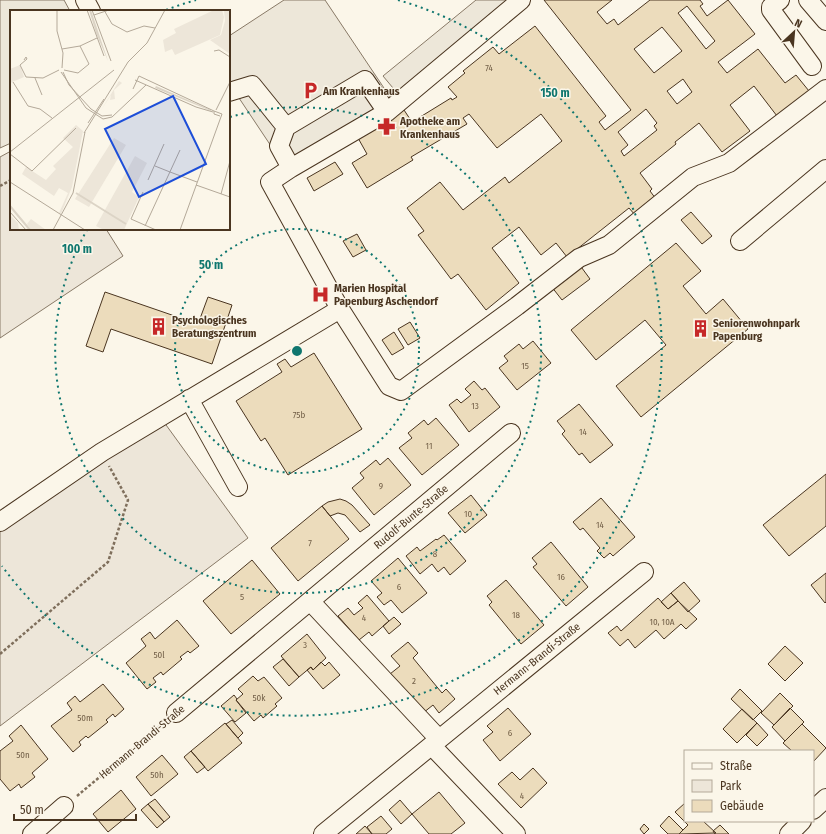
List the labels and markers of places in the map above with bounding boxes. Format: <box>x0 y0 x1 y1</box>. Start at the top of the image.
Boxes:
parking icon: Am Krankenhaus <box>300 81 320 101</box>
place label: Am Krankenhaus <box>322 85 400 98</box>
place label: Apotheke am Krankenhaus <box>399 115 460 141</box>
pharmacy icon: Apotheke am Krankenhaus <box>377 117 397 137</box>
place label: Marien Hospital Papenburg Aschendorf <box>334 282 439 308</box>
hospital icon: Marien Hospital Papenburg Aschendorf <box>311 284 331 304</box>
place label: Psychologisches Beratungszentrum <box>172 314 256 340</box>
building icon: Psychologisches Beratungszentrum <box>149 316 169 336</box>
place label: Seniorenwohnpark Papenburg <box>713 317 800 343</box>
building icon: Seniorenwohnpark Papenburg <box>690 319 710 339</box>
centre of rings <box>290 344 304 358</box>

